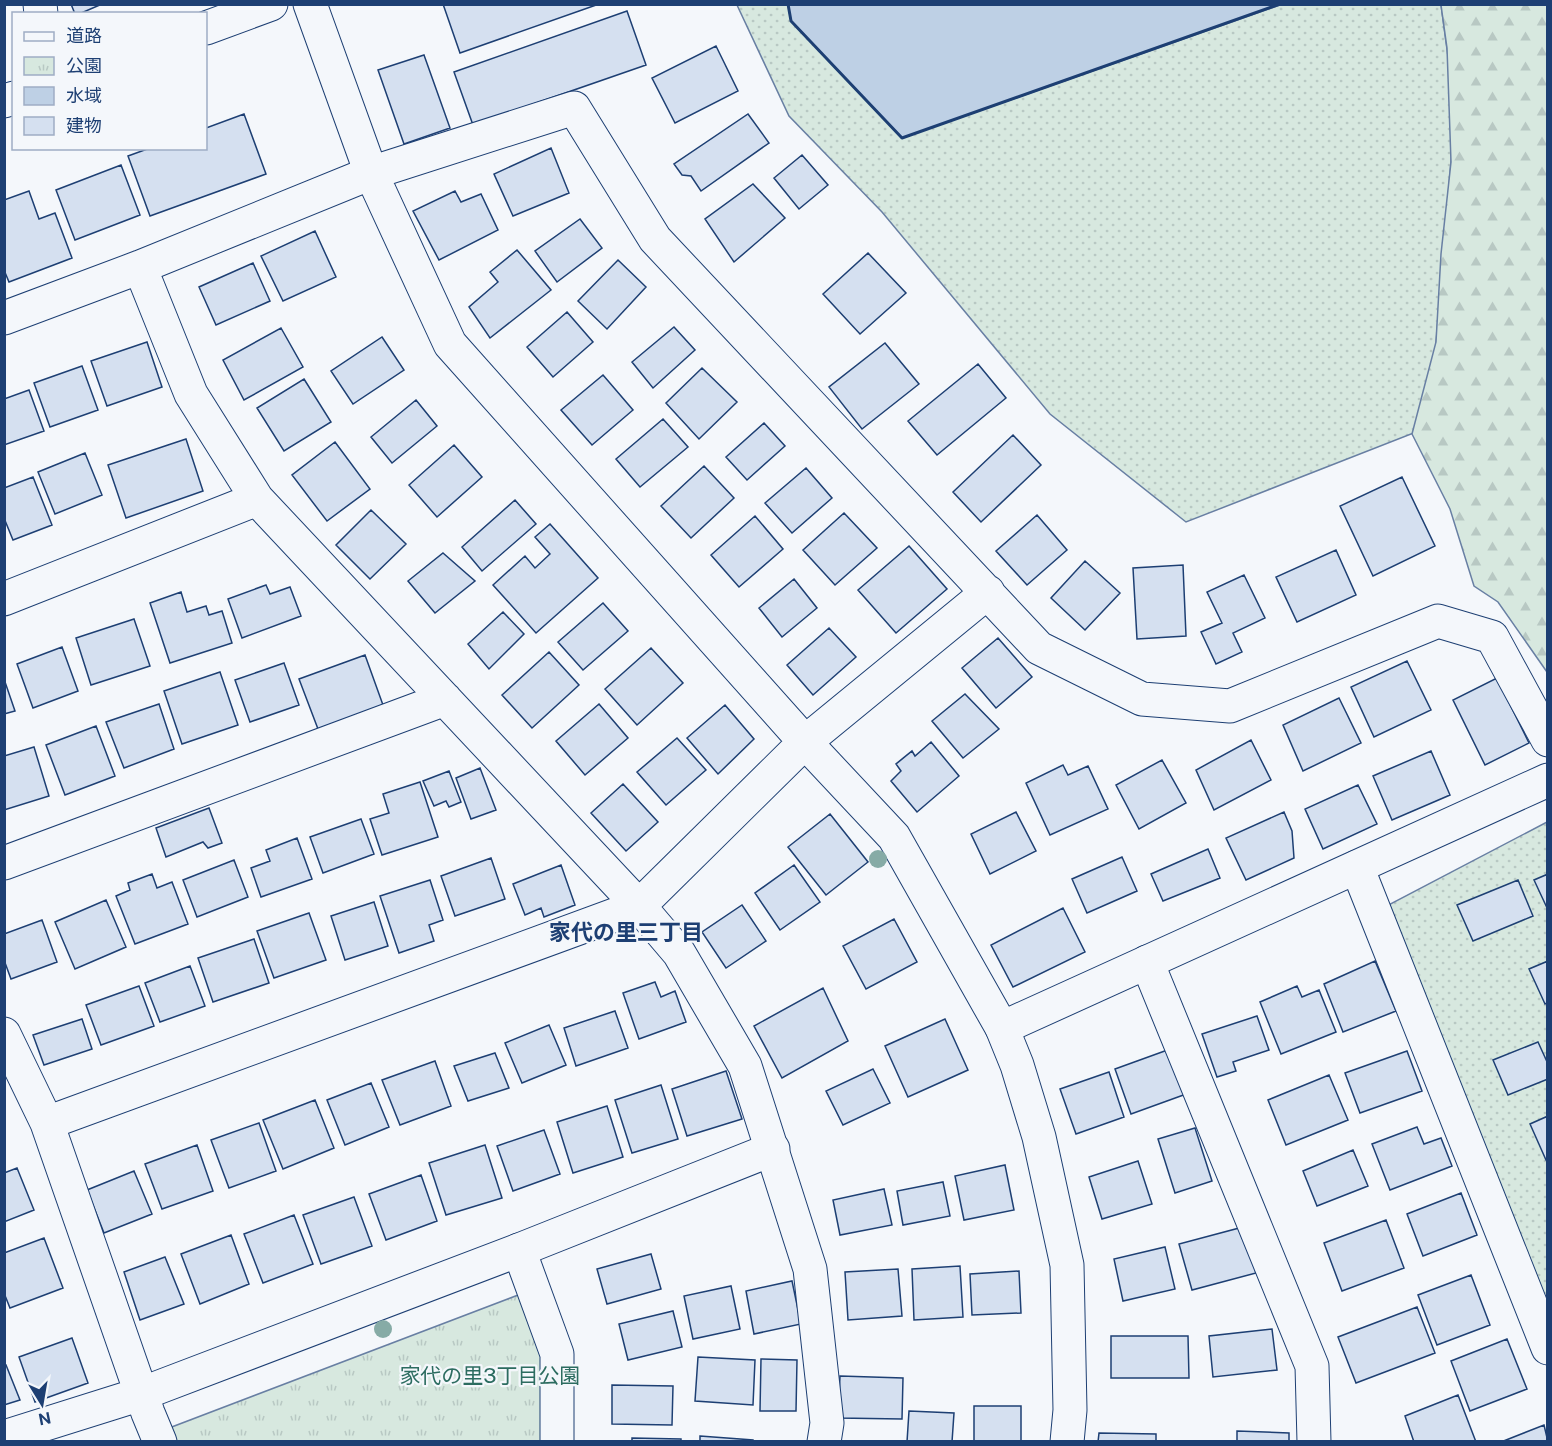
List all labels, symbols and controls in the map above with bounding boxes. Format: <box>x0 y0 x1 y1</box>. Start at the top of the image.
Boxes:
legend <box>12 12 207 150</box>
text: 道路 <box>66 25 102 46</box>
text: 公園 <box>66 55 102 76</box>
text: 水域 <box>66 85 102 106</box>
text: 建物 <box>66 115 102 136</box>
district label: 家代の里三丁目 <box>549 919 703 945</box>
park label: 家代の里3丁目公園 <box>399 1363 581 1388</box>
north arrow <box>12 1374 72 1434</box>
text: N <box>37 1408 53 1429</box>

